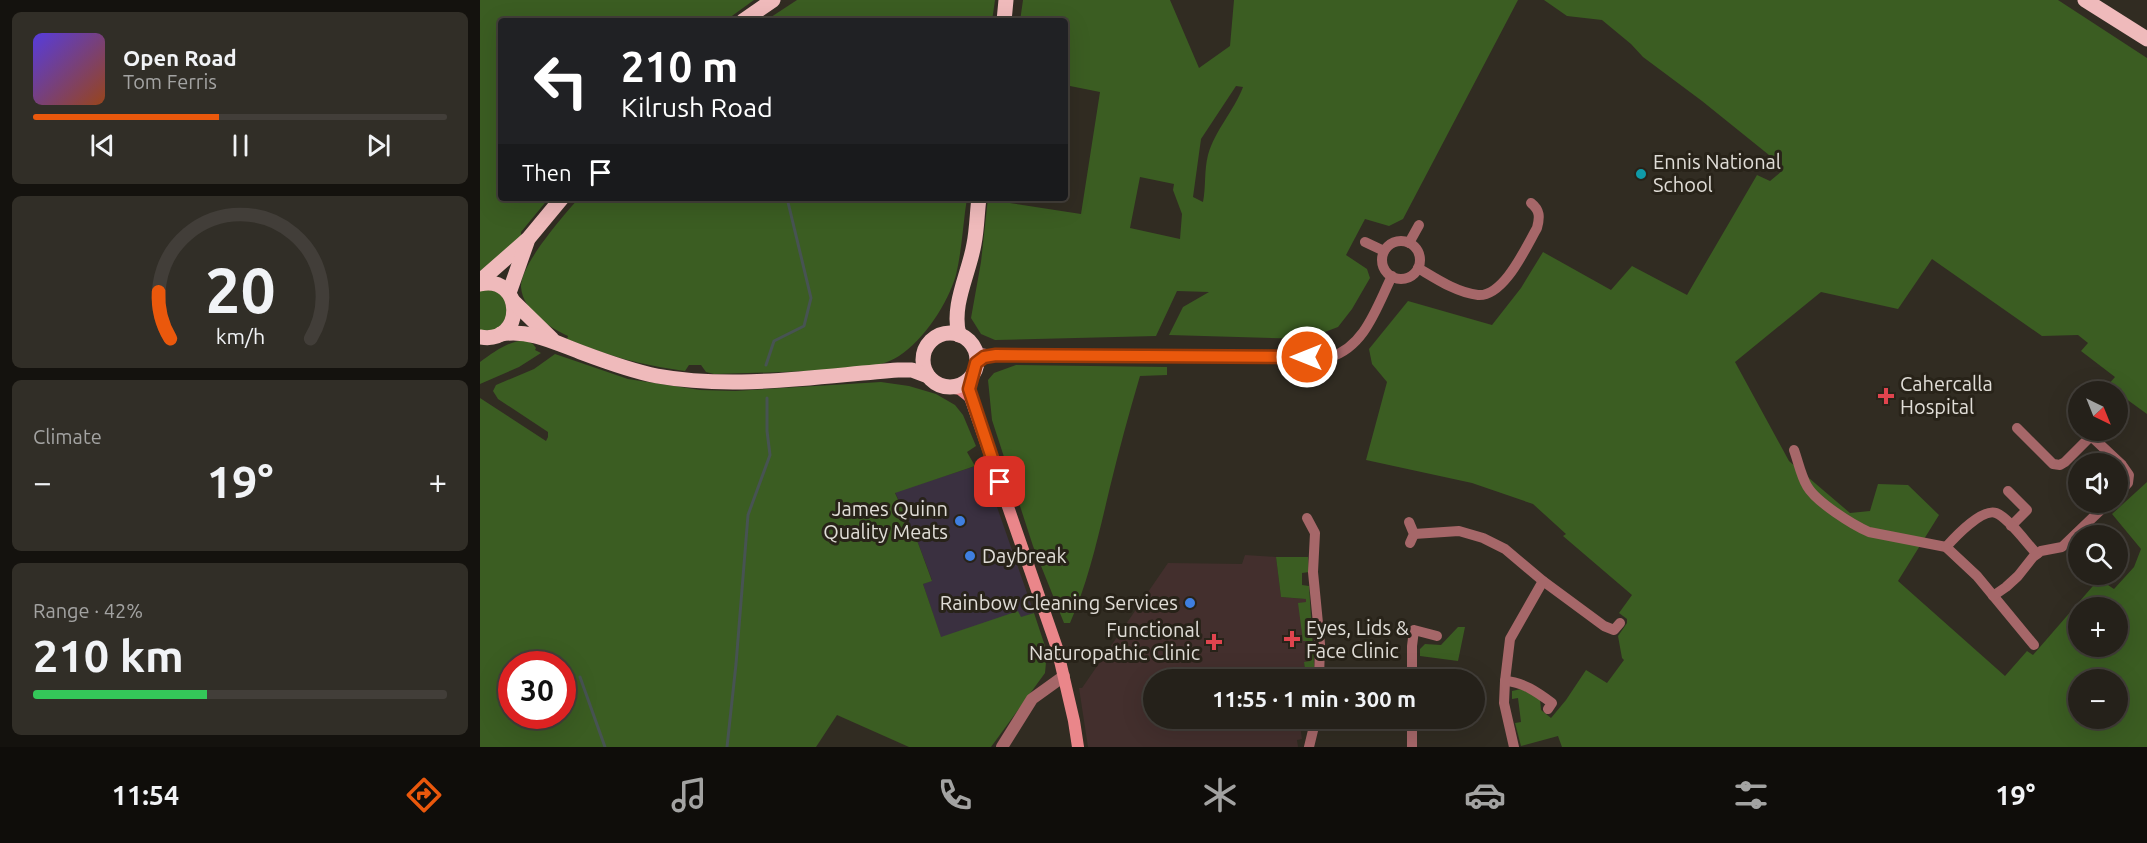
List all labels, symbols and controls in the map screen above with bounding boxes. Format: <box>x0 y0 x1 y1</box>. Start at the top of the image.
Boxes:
icon: left <box>522 42 600 120</box>
text: 210 m <box>621 43 738 90</box>
text: Open Road <box>123 45 237 70</box>
text: Tom Ferris <box>123 70 217 93</box>
text: Kilrush Road <box>621 92 773 122</box>
icon: previous <box>86 129 119 162</box>
icon: pause <box>224 129 257 162</box>
icon: next <box>362 129 395 162</box>
place label: Ennis National School <box>1653 150 1781 196</box>
icon: arrive <box>584 156 617 189</box>
text: Then <box>522 160 572 185</box>
marker: Ennis National School <box>1634 167 1648 181</box>
text: 20 <box>205 255 275 325</box>
text: km/h <box>215 324 265 348</box>
position arrow <box>1275 325 1339 389</box>
place label: Cahercalla Hospital <box>1900 372 1993 418</box>
north arrow <box>2068 381 2128 441</box>
map controls <box>2068 381 2128 729</box>
marker: Cahercalla Hospital <box>1877 387 1895 405</box>
text: Climate <box>33 425 102 448</box>
button: sound <box>2068 453 2128 513</box>
text: 19° <box>207 456 273 507</box>
pin <box>974 456 1025 507</box>
text: − <box>33 463 52 500</box>
text: + <box>428 463 447 500</box>
icon: arrive <box>983 465 1016 498</box>
place label: James Quinn Quality Meats <box>823 497 948 543</box>
marker: James Quinn Quality Meats <box>953 514 967 528</box>
button: search <box>2068 525 2128 585</box>
place label: Daybreak <box>982 544 1067 567</box>
marker: Daybreak <box>963 549 977 563</box>
place label: Rainbow Cleaning Services <box>940 591 1178 614</box>
marker: Rainbow Cleaning Services <box>1183 596 1197 610</box>
button: + <box>2068 597 2128 657</box>
text: Range · 42% <box>33 599 143 622</box>
place label: Eyes, Lids & Face Clinic <box>1306 616 1409 662</box>
place label: Functional Naturopathic Clinic <box>1029 618 1200 664</box>
text: 210 km <box>33 630 184 681</box>
marker: Eyes, Lids & Face Clinic <box>1283 630 1301 648</box>
marker: Functional Naturopathic Clinic <box>1205 633 1223 651</box>
speed limit sign: 30 <box>498 651 576 729</box>
button: − <box>2068 669 2128 729</box>
text: 11:55 · 1 min · 300 m <box>1212 686 1416 711</box>
icon: directions <box>403 774 445 816</box>
icon: music <box>668 774 710 816</box>
icon: phone <box>934 774 976 816</box>
icon: climate <box>1199 774 1241 816</box>
icon: car <box>1464 774 1506 816</box>
icon: filters <box>1730 774 1772 816</box>
text: 11:54 <box>112 780 179 810</box>
text: 19° <box>1995 780 2035 810</box>

